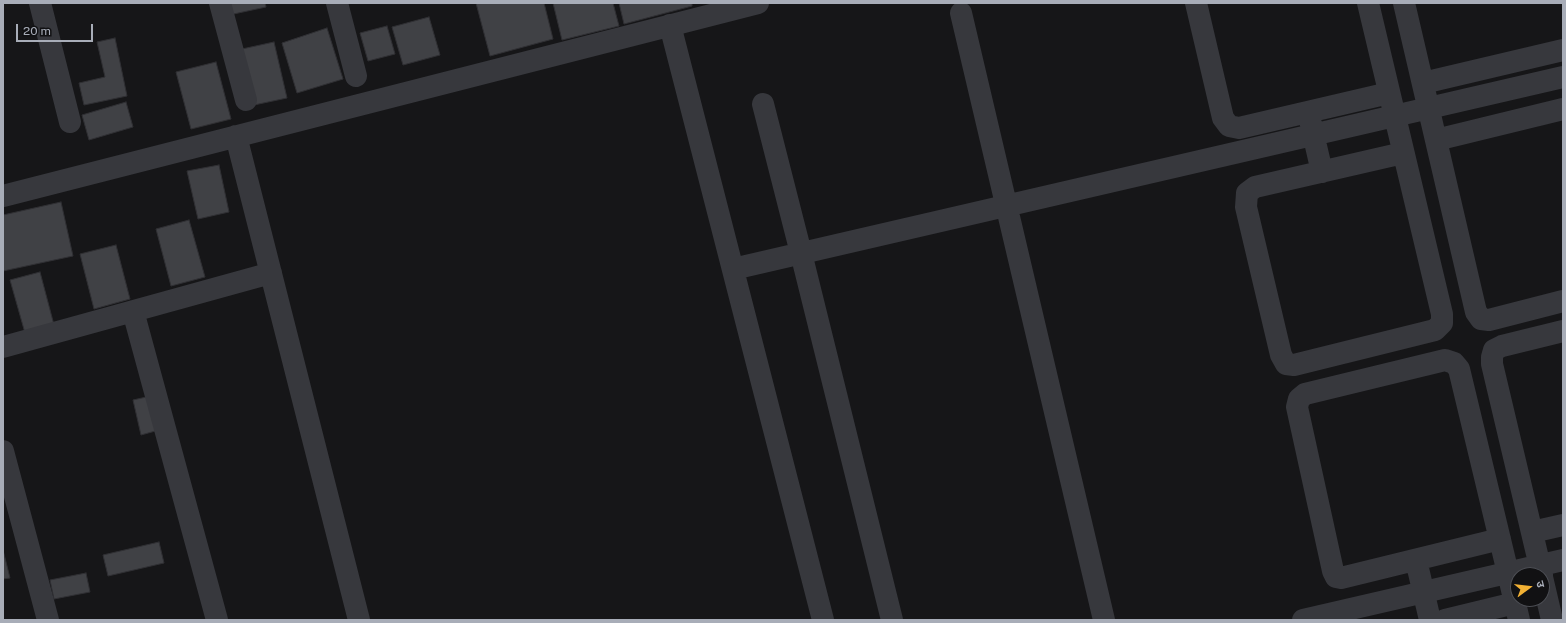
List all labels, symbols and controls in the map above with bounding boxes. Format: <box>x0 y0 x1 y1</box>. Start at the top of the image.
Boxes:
scale bar <box>18 16 95 42</box>
text: 20 m <box>23 24 51 38</box>
north arrow <box>1510 567 1550 607</box>
text: उ <box>1534 579 1547 589</box>

